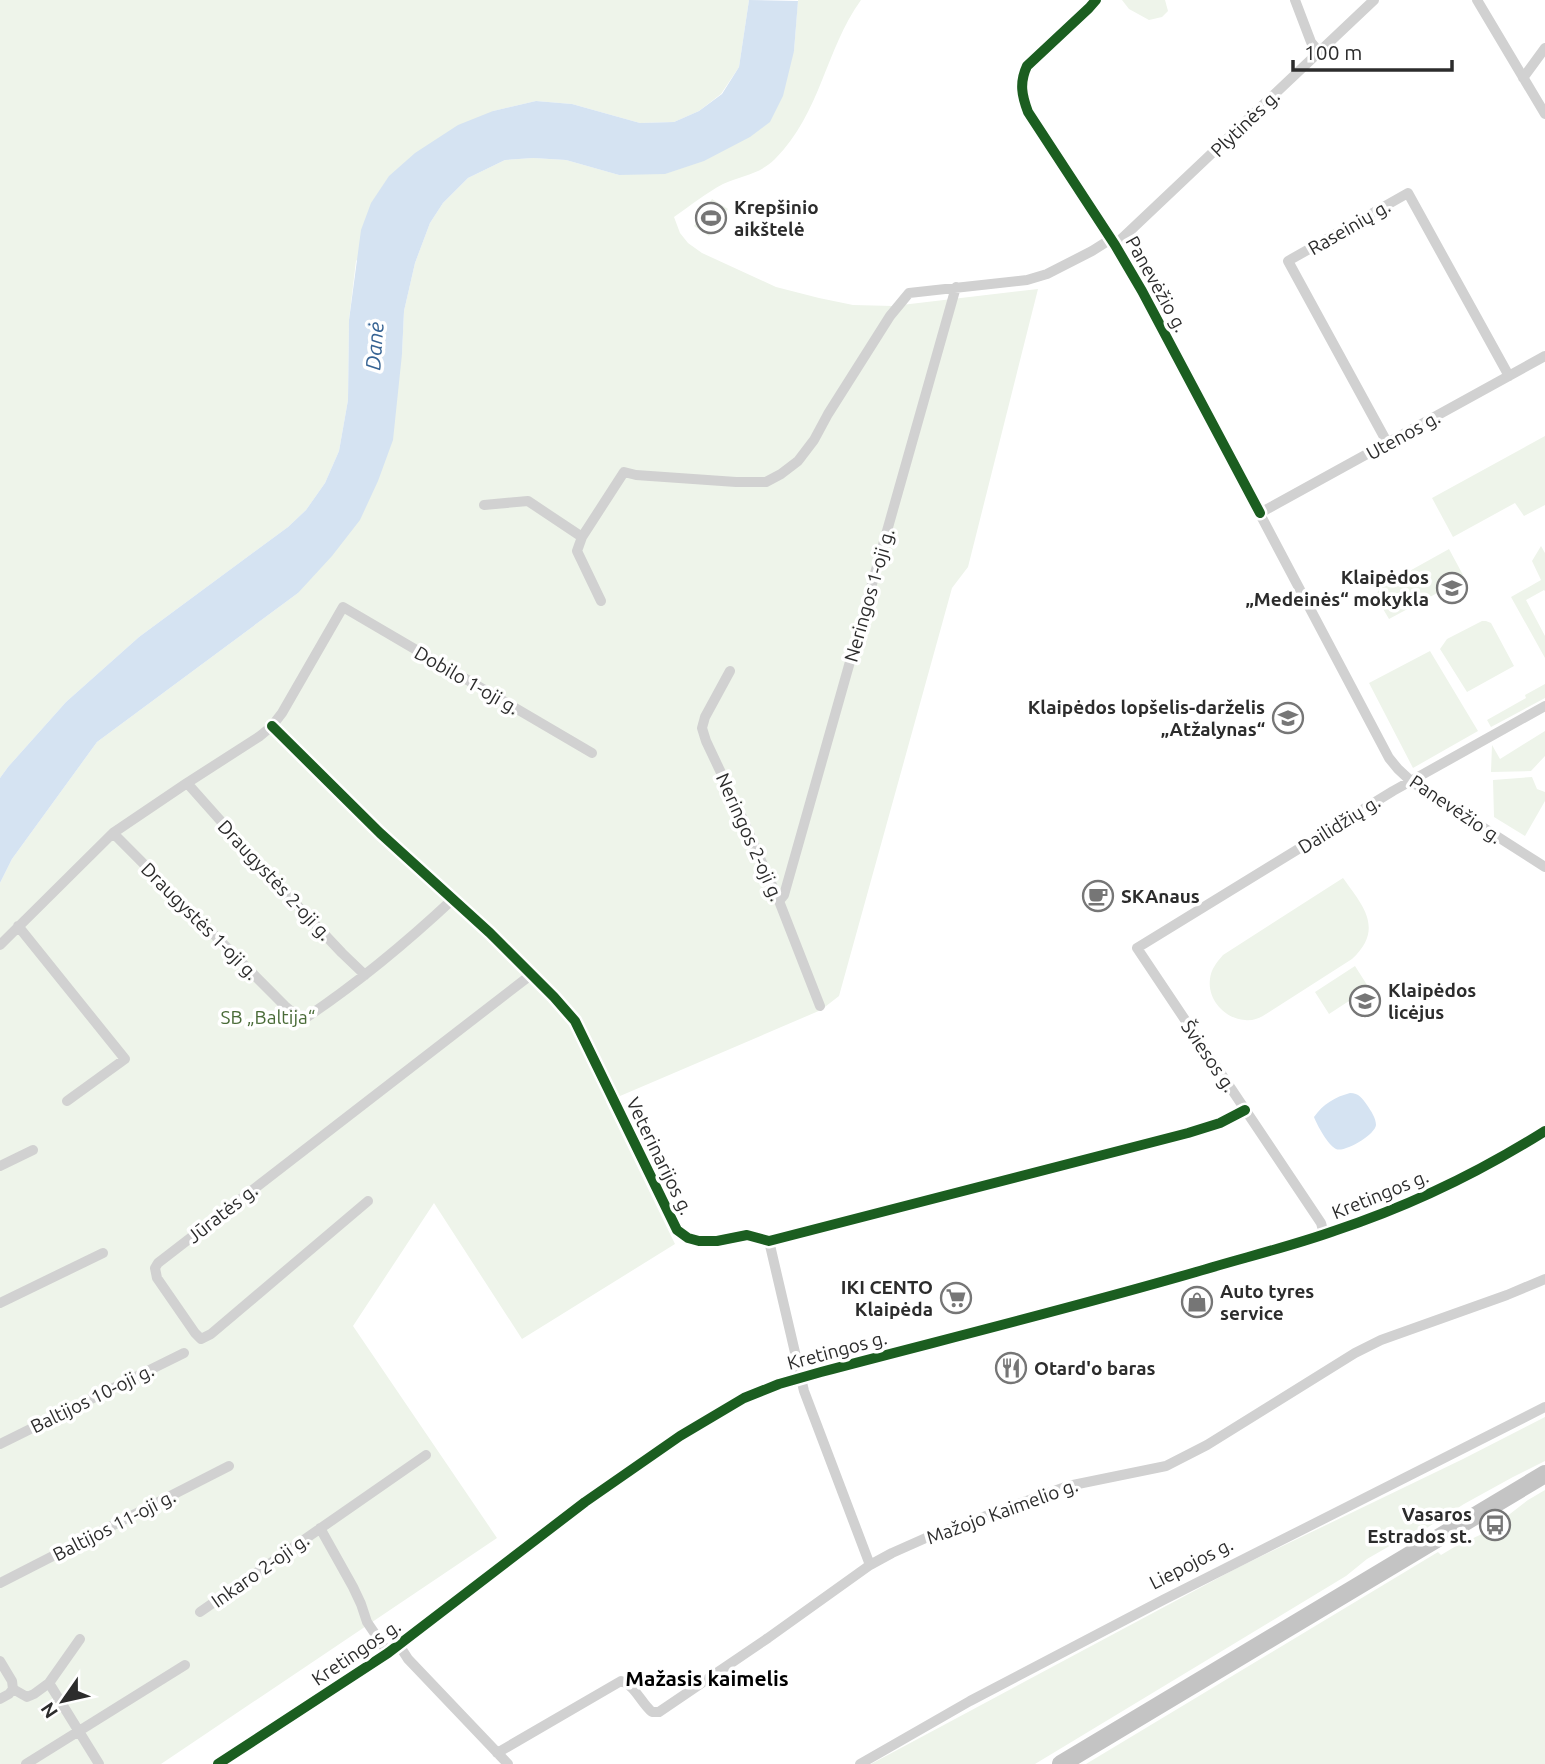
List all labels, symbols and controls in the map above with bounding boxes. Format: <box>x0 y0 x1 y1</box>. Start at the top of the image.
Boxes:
scale bar <box>1293 28 1452 72</box>
text: 100 m <box>1304 40 1362 64</box>
street label: Plytinės g. <box>1206 85 1284 161</box>
street label: Raseinių g. <box>1304 195 1394 259</box>
place label: Krepšinio aikštelė <box>734 196 819 240</box>
sports icon: Krepšinio aikštelė <box>694 201 728 235</box>
street label: Panevėžio g. <box>1122 232 1192 336</box>
water label: Danė <box>360 321 388 371</box>
street label: Utenos g. <box>1362 406 1444 464</box>
street label: Neringos 1-oji g. <box>839 526 899 664</box>
place label: Klaipėdos „Medeinės“ mokykla <box>1245 566 1429 610</box>
school or university icon: Klaipėdos „Medeinės“ mokykla <box>1435 571 1469 605</box>
street label: Dobilo 1-oji g. <box>411 641 523 719</box>
place label: Klaipėdos lopšelis-darželis „Atžalynas“ <box>1028 696 1265 740</box>
school or university icon: Klaipėdos lopšelis-darželis „Atžalynas“ <box>1271 701 1305 735</box>
street label: Neringos 2-oji g. <box>712 770 788 904</box>
street label: Panevėžio g. <box>1406 770 1506 848</box>
street label: Dailidžių g. <box>1294 790 1384 858</box>
street label: Draugystės 2-oji g. <box>214 815 336 945</box>
street label: Draugystės 1-oji g. <box>137 858 263 984</box>
cafe icon: SKAnaus <box>1081 879 1115 913</box>
place label: SKAnaus <box>1121 885 1200 907</box>
place label: Klaipėdos licėjus <box>1388 979 1476 1023</box>
school or university icon: Klaipėdos licėjus <box>1348 984 1382 1018</box>
park label: SB „Baltija“ <box>221 1006 315 1028</box>
street label: Šviesos g. <box>1177 1016 1241 1096</box>
street label: Veterinarijos g. <box>622 1094 698 1218</box>
street label: Kretingos g. <box>1328 1165 1432 1223</box>
street label: Jūratės g. <box>182 1179 262 1247</box>
place label: IKI CENTO Klaipėda <box>841 1276 933 1320</box>
place label: Auto tyres service <box>1220 1280 1314 1324</box>
supermarket icon: IKI CENTO Klaipėda <box>939 1281 973 1315</box>
shop icon: Auto tyres service <box>1180 1285 1214 1319</box>
street label: Kretingos g. <box>785 1326 889 1374</box>
restaurant icon: Otard'o baras <box>994 1351 1028 1385</box>
place label: Otard'o baras <box>1034 1357 1155 1379</box>
street label: Baltijos 10-oji g. <box>27 1359 157 1437</box>
street label: Mažojo Kaimelio g. <box>923 1473 1081 1549</box>
street label: Baltijos 11-oji g. <box>49 1485 179 1565</box>
place label: Vasaros Estrados st. <box>1367 1503 1472 1547</box>
bus stop icon: Vasaros Estrados st. <box>1478 1508 1512 1542</box>
street label: Inkaro 2-oji g. <box>207 1528 313 1612</box>
street label: Liepojos g. <box>1145 1533 1237 1593</box>
street label: Kretingos g. <box>307 1614 405 1690</box>
north arrow <box>28 1666 98 1736</box>
district label: Mažasis kaimelis <box>625 1666 789 1690</box>
text: N <box>36 1698 62 1723</box>

